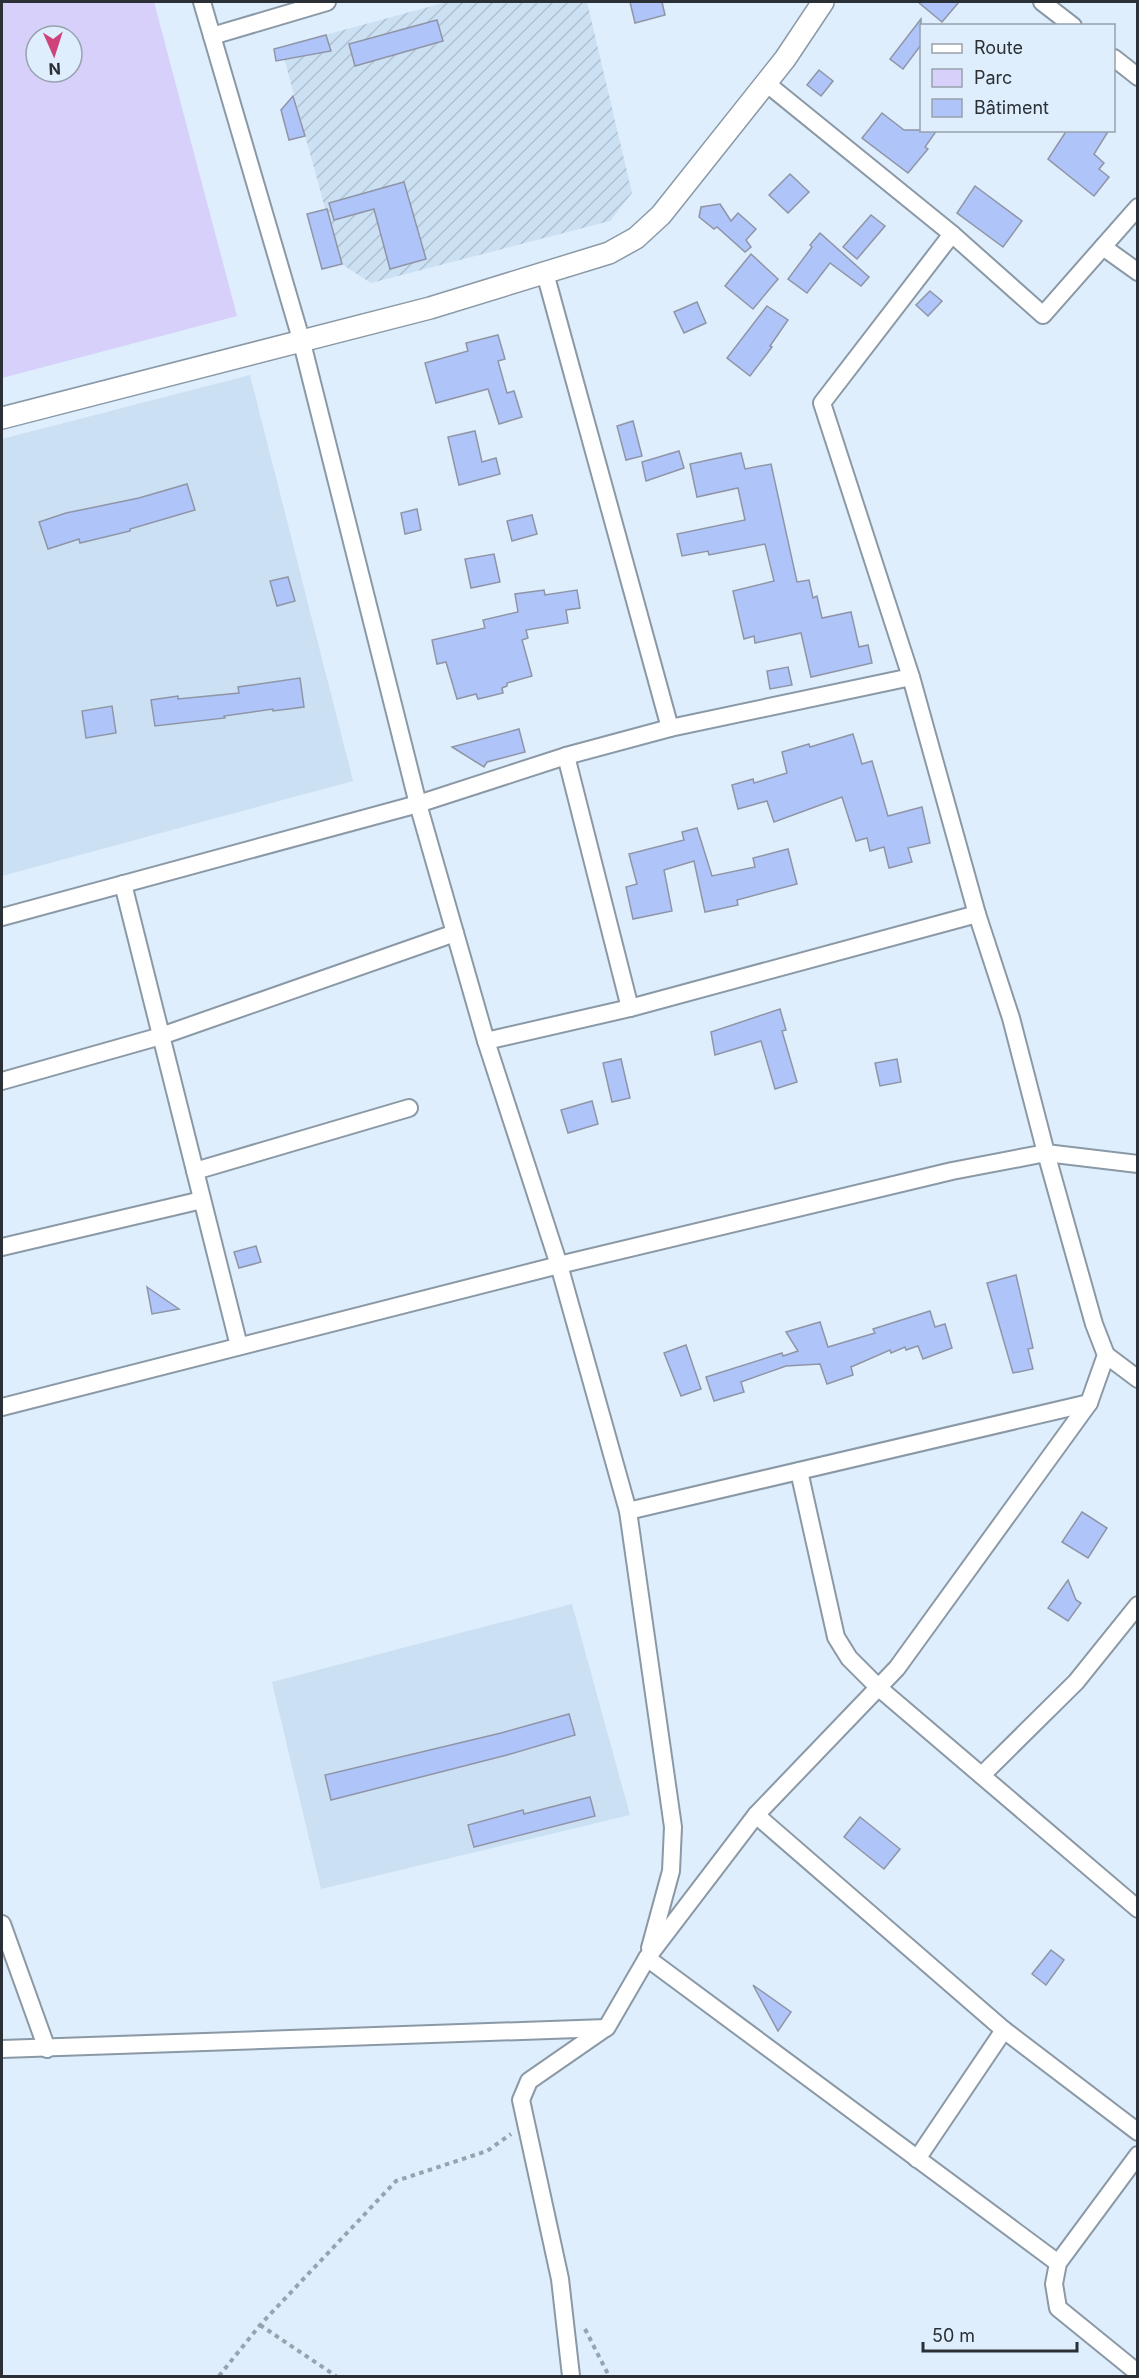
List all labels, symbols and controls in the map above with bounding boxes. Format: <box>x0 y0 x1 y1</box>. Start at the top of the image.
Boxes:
north arrow <box>24 24 84 84</box>
legend <box>920 24 1115 132</box>
text: Route <box>974 37 1023 58</box>
text: N <box>48 59 61 79</box>
text: Parc <box>974 67 1012 88</box>
text: Bâtiment <box>974 97 1049 118</box>
scale bar <box>923 2315 1078 2353</box>
text: 50 m <box>932 2325 975 2346</box>

